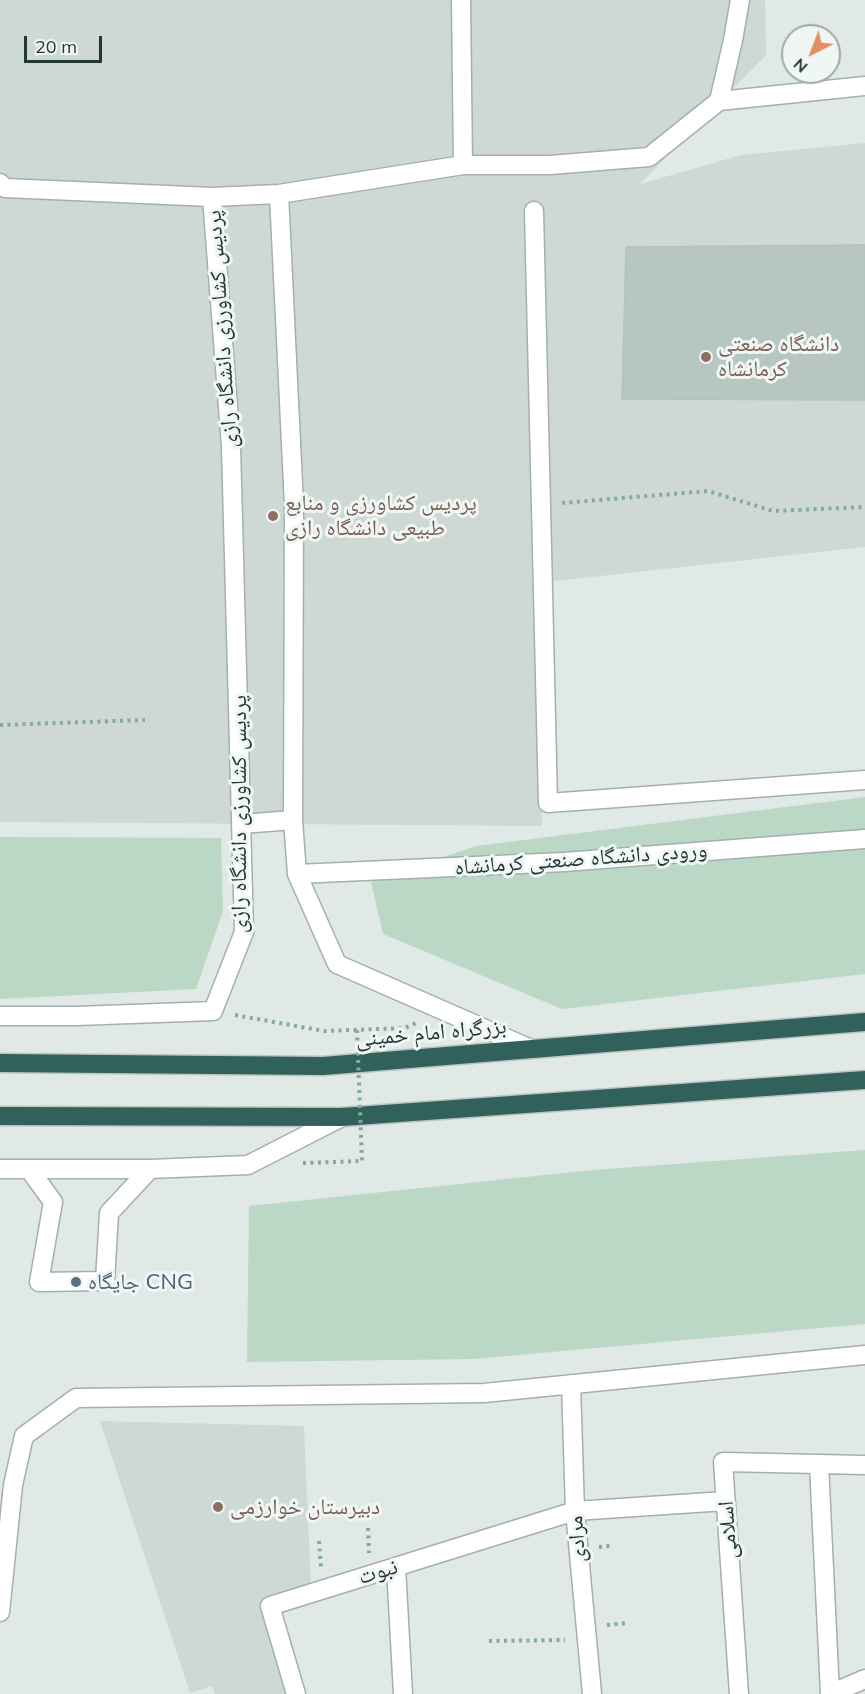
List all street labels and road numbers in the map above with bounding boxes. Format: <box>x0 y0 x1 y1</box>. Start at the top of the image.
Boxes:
street label: پردیس کشاورزی دانشگاه رازی <box>201 209 243 449</box>
street label: پردیس کشاورزی دانشگاه رازی <box>226 695 252 933</box>
street label: ورودی دانشگاه صنعتی کرمانشاه <box>454 837 708 881</box>
street label: بزرگراه امام خمینی <box>355 1013 507 1053</box>
street label: اسلامی <box>713 1500 743 1560</box>
street label: مرادی <box>562 1515 592 1563</box>
street label: نبوت <box>355 1554 401 1590</box>

